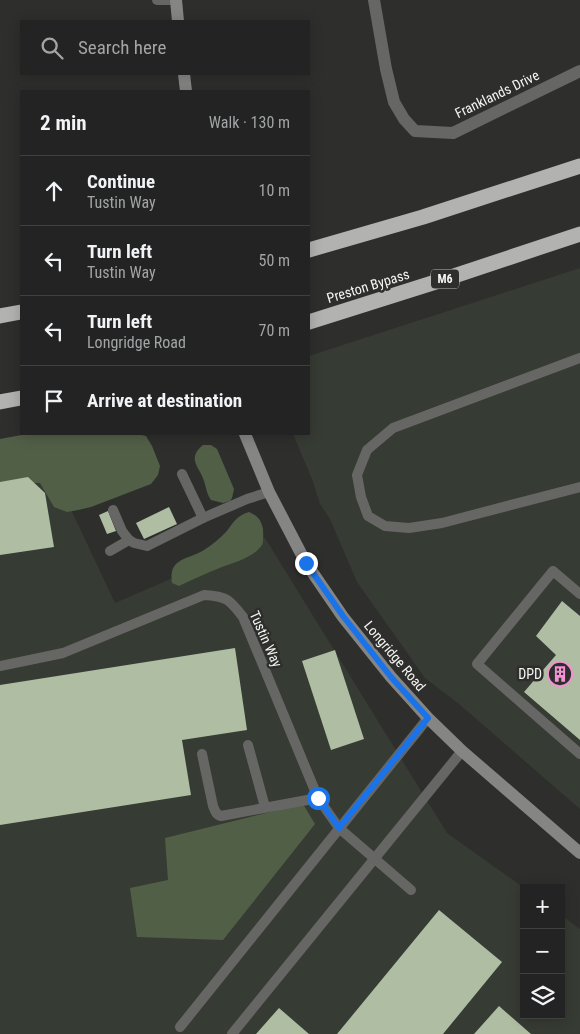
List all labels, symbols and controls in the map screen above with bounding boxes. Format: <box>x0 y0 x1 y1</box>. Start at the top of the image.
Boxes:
search box <box>20 20 310 75</box>
icon: search <box>38 34 66 62</box>
text: Search here <box>78 36 166 59</box>
street label: Franklands Drive <box>452 67 542 121</box>
text: 2 min <box>40 111 87 135</box>
text: Walk · 130 m <box>209 113 290 132</box>
text: Continue <box>87 170 155 193</box>
icon: ahead <box>40 177 68 205</box>
text: 10 m <box>258 181 290 200</box>
text: Tustin Way <box>87 193 156 212</box>
text: Turn left <box>87 240 152 263</box>
icon: left <box>40 247 68 275</box>
text: 50 m <box>258 251 290 270</box>
text: Tustin Way <box>87 263 156 282</box>
street label: Preston Bypass <box>325 266 411 306</box>
road number: M6 <box>431 270 459 288</box>
text: Turn left <box>87 310 152 333</box>
icon: left <box>40 317 68 345</box>
text: 70 m <box>258 321 290 340</box>
text: Longridge Road <box>87 333 186 352</box>
icon: arrive <box>40 387 68 415</box>
text: Arrive at destination <box>87 389 242 412</box>
route end <box>295 552 318 575</box>
street label: Tustin Way <box>246 608 286 670</box>
street label: Longridge Road <box>361 618 429 694</box>
building icon: DPD <box>547 661 573 687</box>
place label: DPD <box>518 666 542 682</box>
route start <box>307 787 330 810</box>
map controls <box>520 884 565 1019</box>
button: + <box>520 884 565 929</box>
button: − <box>520 929 565 974</box>
button: layers <box>520 974 565 1019</box>

